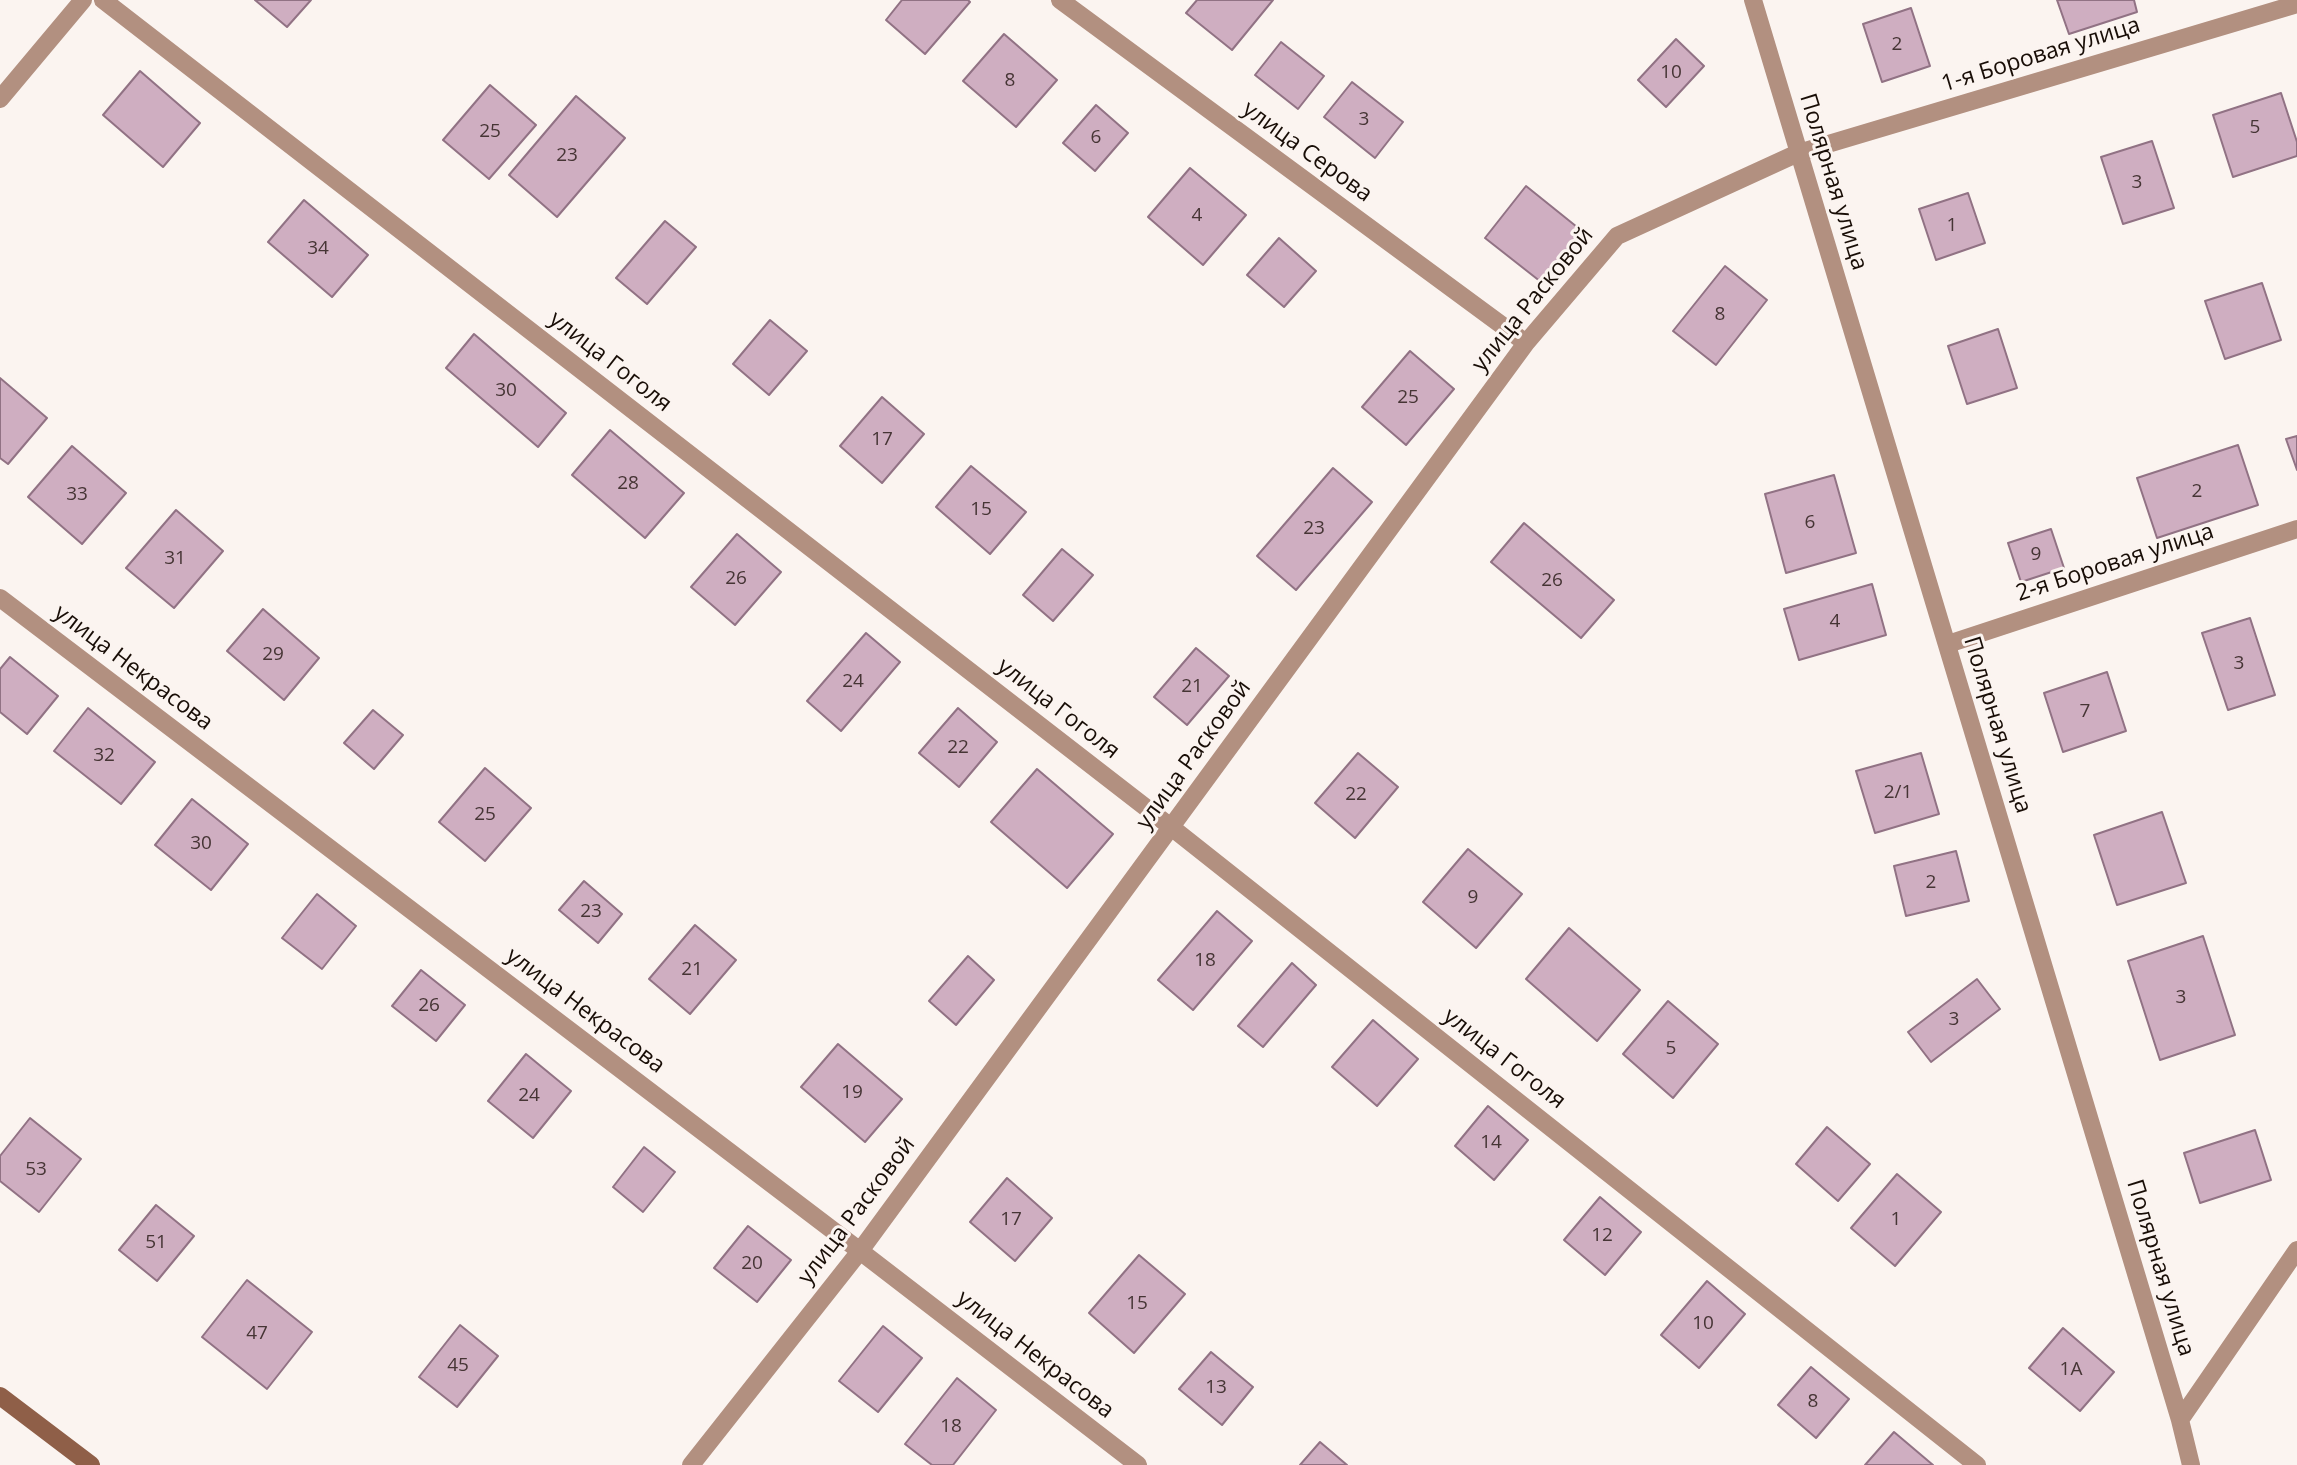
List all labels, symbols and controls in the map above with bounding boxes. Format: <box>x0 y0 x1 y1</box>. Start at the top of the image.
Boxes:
street label: 1-я Боровая улица <box>1938 12 2144 98</box>
house number: 2 <box>1892 34 1902 56</box>
house number: 10 <box>1660 62 1682 84</box>
house number: 8 <box>1005 70 1015 92</box>
street label: Полярная улица <box>1793 90 1873 274</box>
street label: улица Серова <box>1237 96 1377 208</box>
house number: 3 <box>1359 109 1369 131</box>
house number: 5 <box>2250 117 2260 139</box>
house number: 25 <box>479 121 501 143</box>
house number: 6 <box>1091 127 1101 149</box>
house number: 23 <box>556 145 578 167</box>
house number: 3 <box>2132 172 2142 194</box>
house number: 4 <box>1192 205 1202 227</box>
house number: 1 <box>1947 215 1957 237</box>
street label: улица Расковой <box>1466 222 1600 378</box>
house number: 34 <box>307 238 329 260</box>
house number: 8 <box>1715 304 1725 326</box>
street label: улица Гоголя <box>543 306 677 418</box>
house number: 30 <box>495 380 517 402</box>
house number: 25 <box>1397 387 1419 409</box>
house number: 17 <box>871 429 893 451</box>
house number: 28 <box>617 473 639 495</box>
house number: 2 <box>2192 481 2202 503</box>
house number: 33 <box>66 484 88 506</box>
house number: 15 <box>970 499 992 521</box>
house number: 6 <box>1805 512 1815 534</box>
house number: 23 <box>1303 518 1325 540</box>
street label: 2-я Боровая улица <box>2013 518 2217 608</box>
house number: 9 <box>2031 544 2041 566</box>
house number: 31 <box>164 548 186 570</box>
house number: 26 <box>725 568 747 590</box>
house number: 26 <box>1541 570 1563 592</box>
street label: улица Некрасова <box>48 599 218 737</box>
house number: 4 <box>1830 611 1840 633</box>
street label: Полярная улица <box>1957 633 2037 817</box>
house number: 29 <box>262 644 284 666</box>
street label: улица Гоголя <box>991 653 1125 765</box>
house number: 3 <box>2234 653 2244 675</box>
house number: 24 <box>842 671 864 693</box>
street label: улица Расковой <box>1131 675 1257 835</box>
house number: 21 <box>1181 676 1203 698</box>
house number: 7 <box>2080 701 2090 723</box>
house number: 22 <box>947 737 969 759</box>
house number: 32 <box>93 745 115 767</box>
house number: 2/1 <box>1884 782 1912 804</box>
house number: 22 <box>1345 784 1367 806</box>
house number: 25 <box>474 804 496 826</box>
house number: 30 <box>190 833 212 855</box>
house number: 2 <box>1926 872 1936 894</box>
house number: 9 <box>1468 887 1478 909</box>
house number: 23 <box>580 901 602 923</box>
street label: улица Некрасова <box>500 942 670 1080</box>
house number: 18 <box>1194 950 1216 972</box>
house number: 21 <box>681 959 703 981</box>
house number: 3 <box>2176 987 2186 1009</box>
house number: 26 <box>418 995 440 1017</box>
street label: улица Гоголя <box>1437 1003 1571 1115</box>
house number: 3 <box>1949 1009 1959 1031</box>
house number: 5 <box>1666 1038 1676 1060</box>
house number: 19 <box>841 1082 863 1104</box>
house number: 24 <box>518 1085 540 1107</box>
street label: улица Расковой <box>793 1132 921 1290</box>
house number: 14 <box>1480 1132 1502 1154</box>
house number: 53 <box>25 1159 47 1181</box>
street label: Полярная улица <box>2120 1176 2200 1360</box>
house number: 17 <box>1000 1209 1022 1231</box>
house number: 1 <box>1891 1209 1901 1231</box>
house number: 12 <box>1591 1225 1613 1247</box>
house number: 51 <box>145 1232 167 1254</box>
house number: 20 <box>741 1253 763 1275</box>
street label: улица Некрасова <box>951 1285 1119 1425</box>
house number: 15 <box>1126 1293 1148 1315</box>
house number: 10 <box>1692 1313 1714 1335</box>
house number: 47 <box>246 1323 268 1345</box>
house number: 45 <box>447 1355 469 1377</box>
house number: 1А <box>2060 1359 2082 1381</box>
house number: 13 <box>1205 1377 1227 1399</box>
house number: 8 <box>1808 1391 1818 1413</box>
house number: 18 <box>940 1416 962 1438</box>

